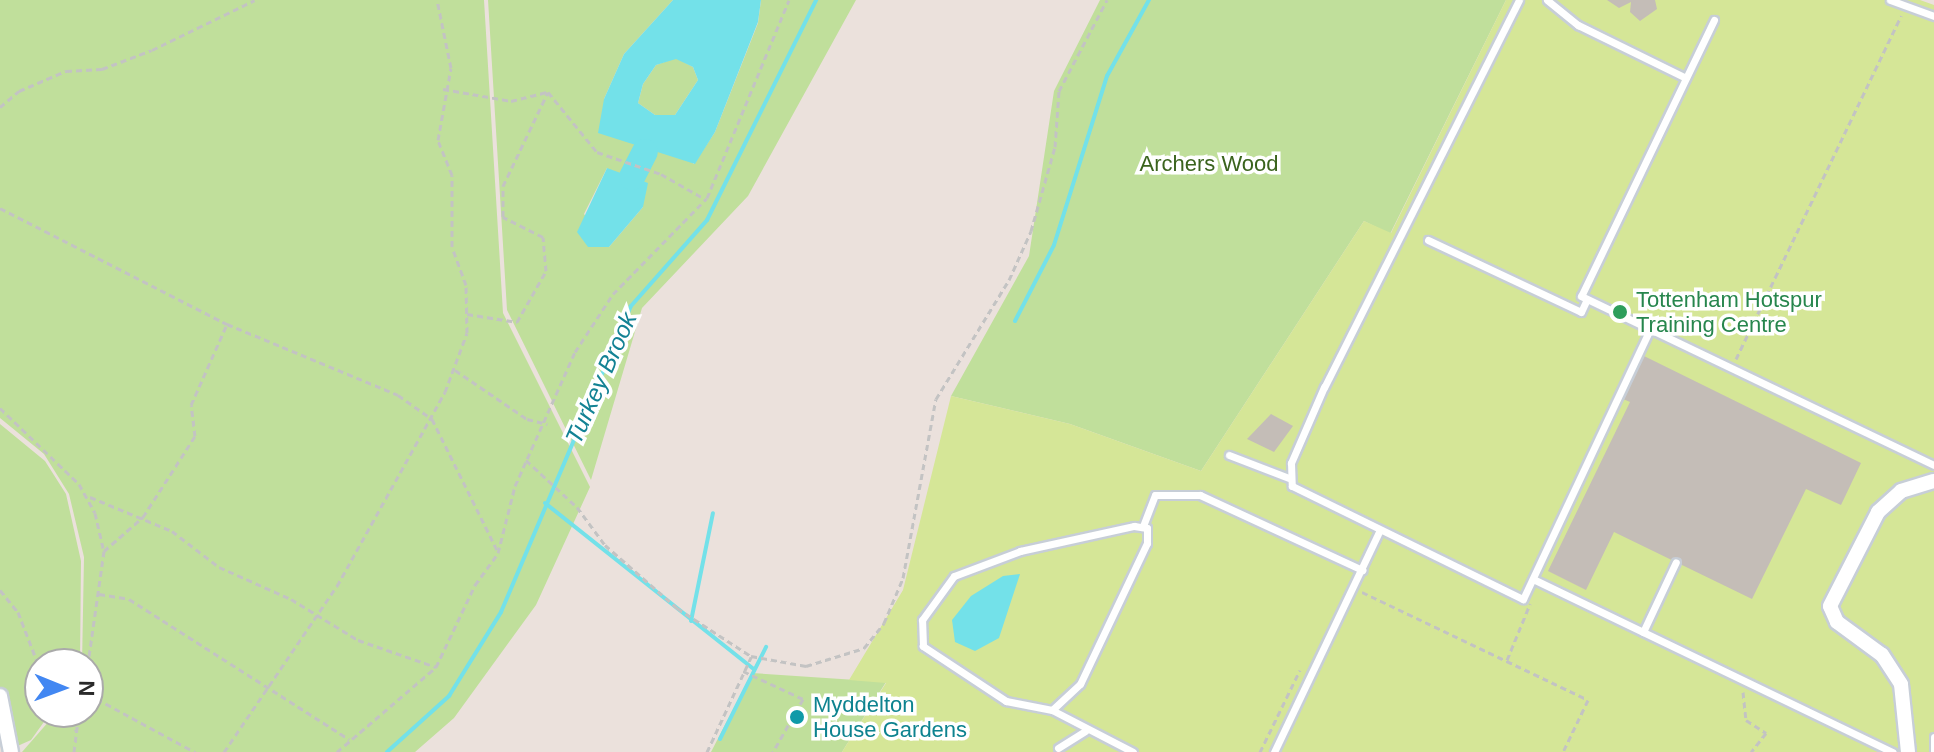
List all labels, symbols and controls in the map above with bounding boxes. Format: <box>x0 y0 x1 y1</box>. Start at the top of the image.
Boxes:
park label: Archers Wood <box>1140 151 1278 177</box>
place label: Tottenham Hotspur Training Centre <box>1636 286 1822 338</box>
marker: Tottenham Hotspur Training Centre <box>1611 303 1629 321</box>
water label: Turkey Brook <box>559 308 643 448</box>
north arrow <box>24 648 104 728</box>
text: N <box>74 680 99 697</box>
place label: Myddelton House Gardens <box>813 691 967 742</box>
marker: Myddelton House Gardens <box>788 708 806 726</box>

